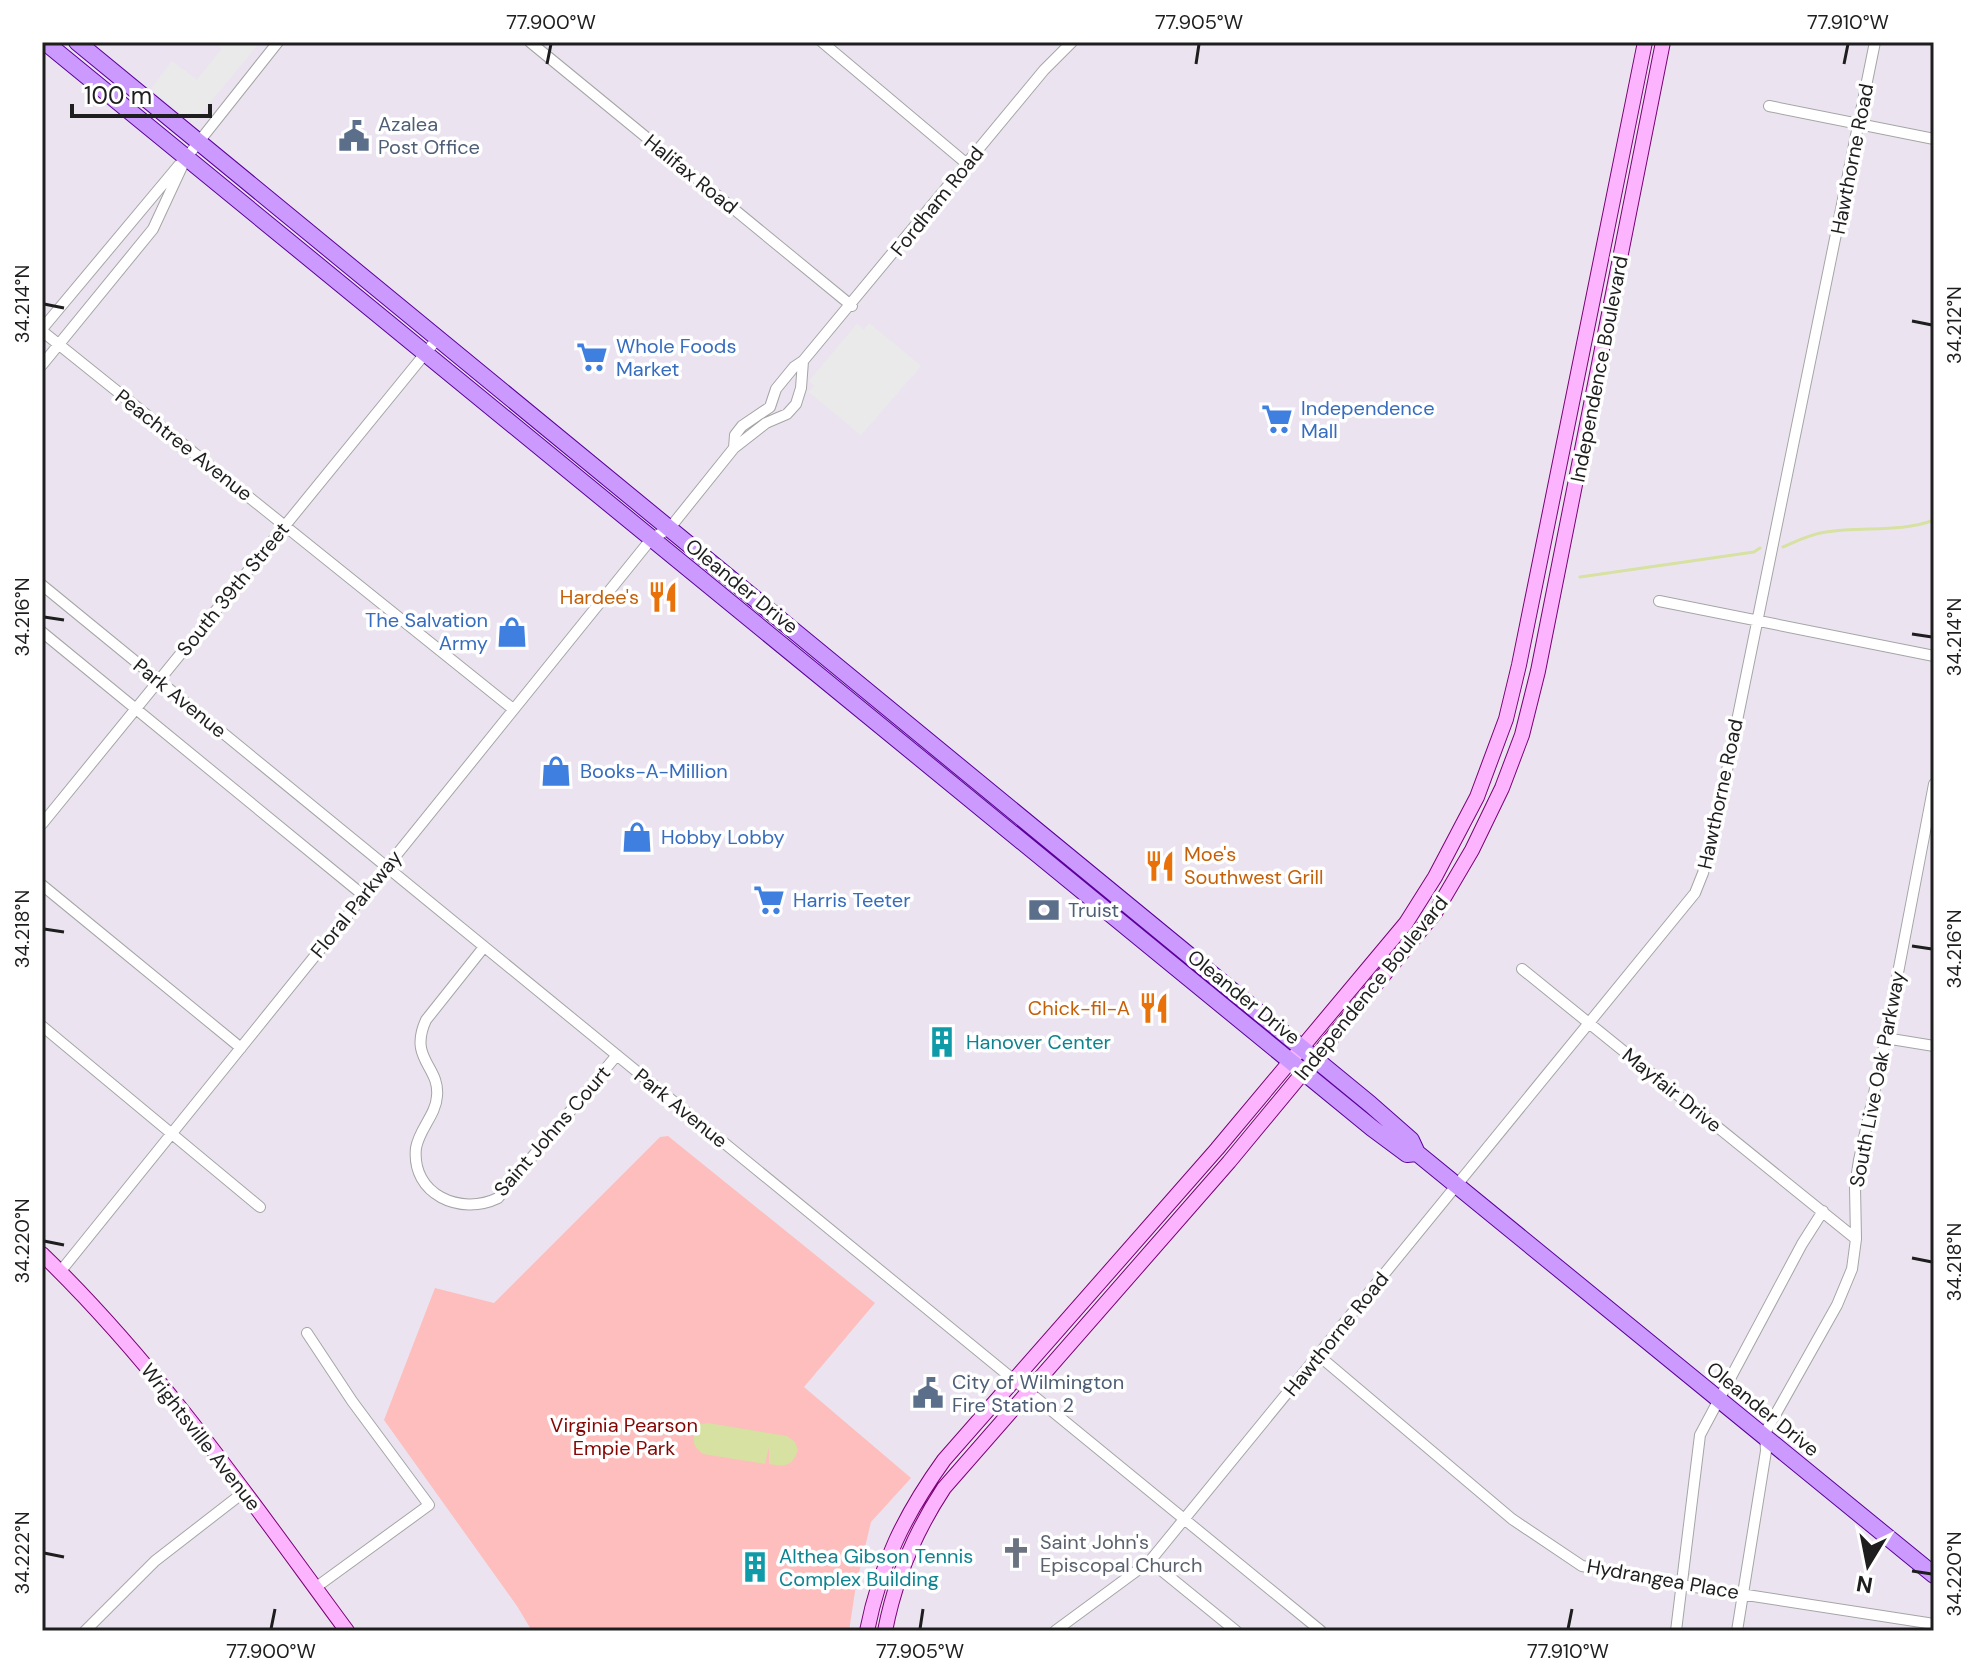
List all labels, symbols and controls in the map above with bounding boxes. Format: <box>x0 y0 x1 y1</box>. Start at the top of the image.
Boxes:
text: 77.900°W <box>506 9 596 35</box>
text: 77.905°W <box>1155 9 1243 35</box>
text: 77.910°W <box>1807 9 1889 35</box>
scale bar <box>72 68 210 118</box>
text: 100 m <box>84 80 152 111</box>
street label: Hawthorne Road <box>1825 81 1879 237</box>
place label: Azalea Post Office <box>378 111 480 160</box>
public building icon: Azalea Post Office <box>337 119 371 153</box>
street label: Halifax Road <box>639 128 743 220</box>
street label: Fordham Road <box>885 141 989 261</box>
street label: Independence Boulevard <box>1564 254 1634 484</box>
text: 34.214°N <box>9 265 35 343</box>
text: 34.212°N <box>1941 286 1967 364</box>
place label: Whole Foods Market <box>616 333 736 382</box>
supermarket icon: Whole Foods Market <box>575 340 609 374</box>
street label: Peachtree Avenue <box>110 383 258 507</box>
place label: Independence Mall <box>1301 395 1435 444</box>
supermarket icon: Independence Mall <box>1260 402 1294 436</box>
street label: South 39th Street <box>171 517 295 661</box>
street label: Oleander Drive <box>680 533 804 639</box>
text: 34.216°N <box>9 578 35 656</box>
restaurant icon: Hardee's <box>646 580 680 614</box>
place label: Hardee's <box>560 584 639 610</box>
text: 34.214°N <box>1941 598 1967 676</box>
place label: The Salvation Army <box>365 607 488 656</box>
shop icon: The Salvation Army <box>495 615 529 649</box>
street label: Park Avenue <box>128 652 232 744</box>
street label: Hawthorne Road <box>1691 717 1749 871</box>
shop icon: Books-A-Million <box>539 754 573 788</box>
place label: Books-A-Million <box>580 758 728 784</box>
shop icon: Hobby Lobby <box>620 820 654 854</box>
place label: Hobby Lobby <box>661 824 785 850</box>
place label: Moe's Southwest Grill <box>1184 841 1324 890</box>
street label: Floral Parkway <box>305 845 407 963</box>
restaurant icon: Moe's Southwest Grill <box>1143 849 1177 883</box>
supermarket icon: Harris Teeter <box>752 883 786 917</box>
place label: Harris Teeter <box>793 887 911 913</box>
text: 34.218°N <box>9 890 35 968</box>
street label: Independence Boulevard <box>1288 890 1454 1086</box>
bank icon: Truist <box>1027 893 1061 927</box>
place label: Truist <box>1068 897 1119 923</box>
text: 34.216°N <box>1941 910 1967 988</box>
street label: Oleander Drive <box>1182 944 1306 1050</box>
street label: South Live Oak Parkway <box>1843 969 1911 1189</box>
restaurant icon: Chick-fil-A <box>1137 991 1171 1025</box>
place label: Chick-fil-A <box>1028 995 1130 1021</box>
building icon: Hanover Center <box>925 1025 959 1059</box>
place label: Hanover Center <box>966 1029 1111 1055</box>
street label: Mayfair Drive <box>1617 1042 1727 1138</box>
street label: Saint Johns Court <box>488 1060 616 1202</box>
street label: Park Avenue <box>629 1062 733 1154</box>
text: 34.220°N <box>9 1198 35 1284</box>
text: 34.218°N <box>1941 1223 1967 1301</box>
street label: Hawthorne Road <box>1278 1266 1394 1402</box>
street label: Oleander Drive <box>1701 1356 1825 1462</box>
street label: Wrightsville Avenue <box>135 1358 267 1516</box>
place label: City of Wilmington Fire Station 2 <box>952 1369 1124 1418</box>
public building icon: City of Wilmington Fire Station 2 <box>911 1376 945 1410</box>
park label: Virginia Pearson Empie Park <box>550 1412 698 1461</box>
text: 34.222°N <box>9 1511 35 1595</box>
north arrow <box>1828 1525 1908 1605</box>
place label: Saint John's Episcopal Church <box>1040 1529 1202 1578</box>
text: 34.220°N <box>1941 1531 1967 1617</box>
church icon: Saint John's Episcopal Church <box>999 1536 1033 1570</box>
place label: Althea Gibson Tennis Complex Building <box>779 1543 973 1592</box>
building icon: Althea Gibson Tennis Complex Building <box>738 1550 772 1584</box>
street label: Hydrangea Place <box>1585 1553 1741 1605</box>
text: N <box>1854 1569 1875 1600</box>
text: 77.900°W <box>226 1638 316 1664</box>
text: 77.905°W <box>876 1638 964 1664</box>
text: 77.910°W <box>1527 1638 1609 1664</box>

